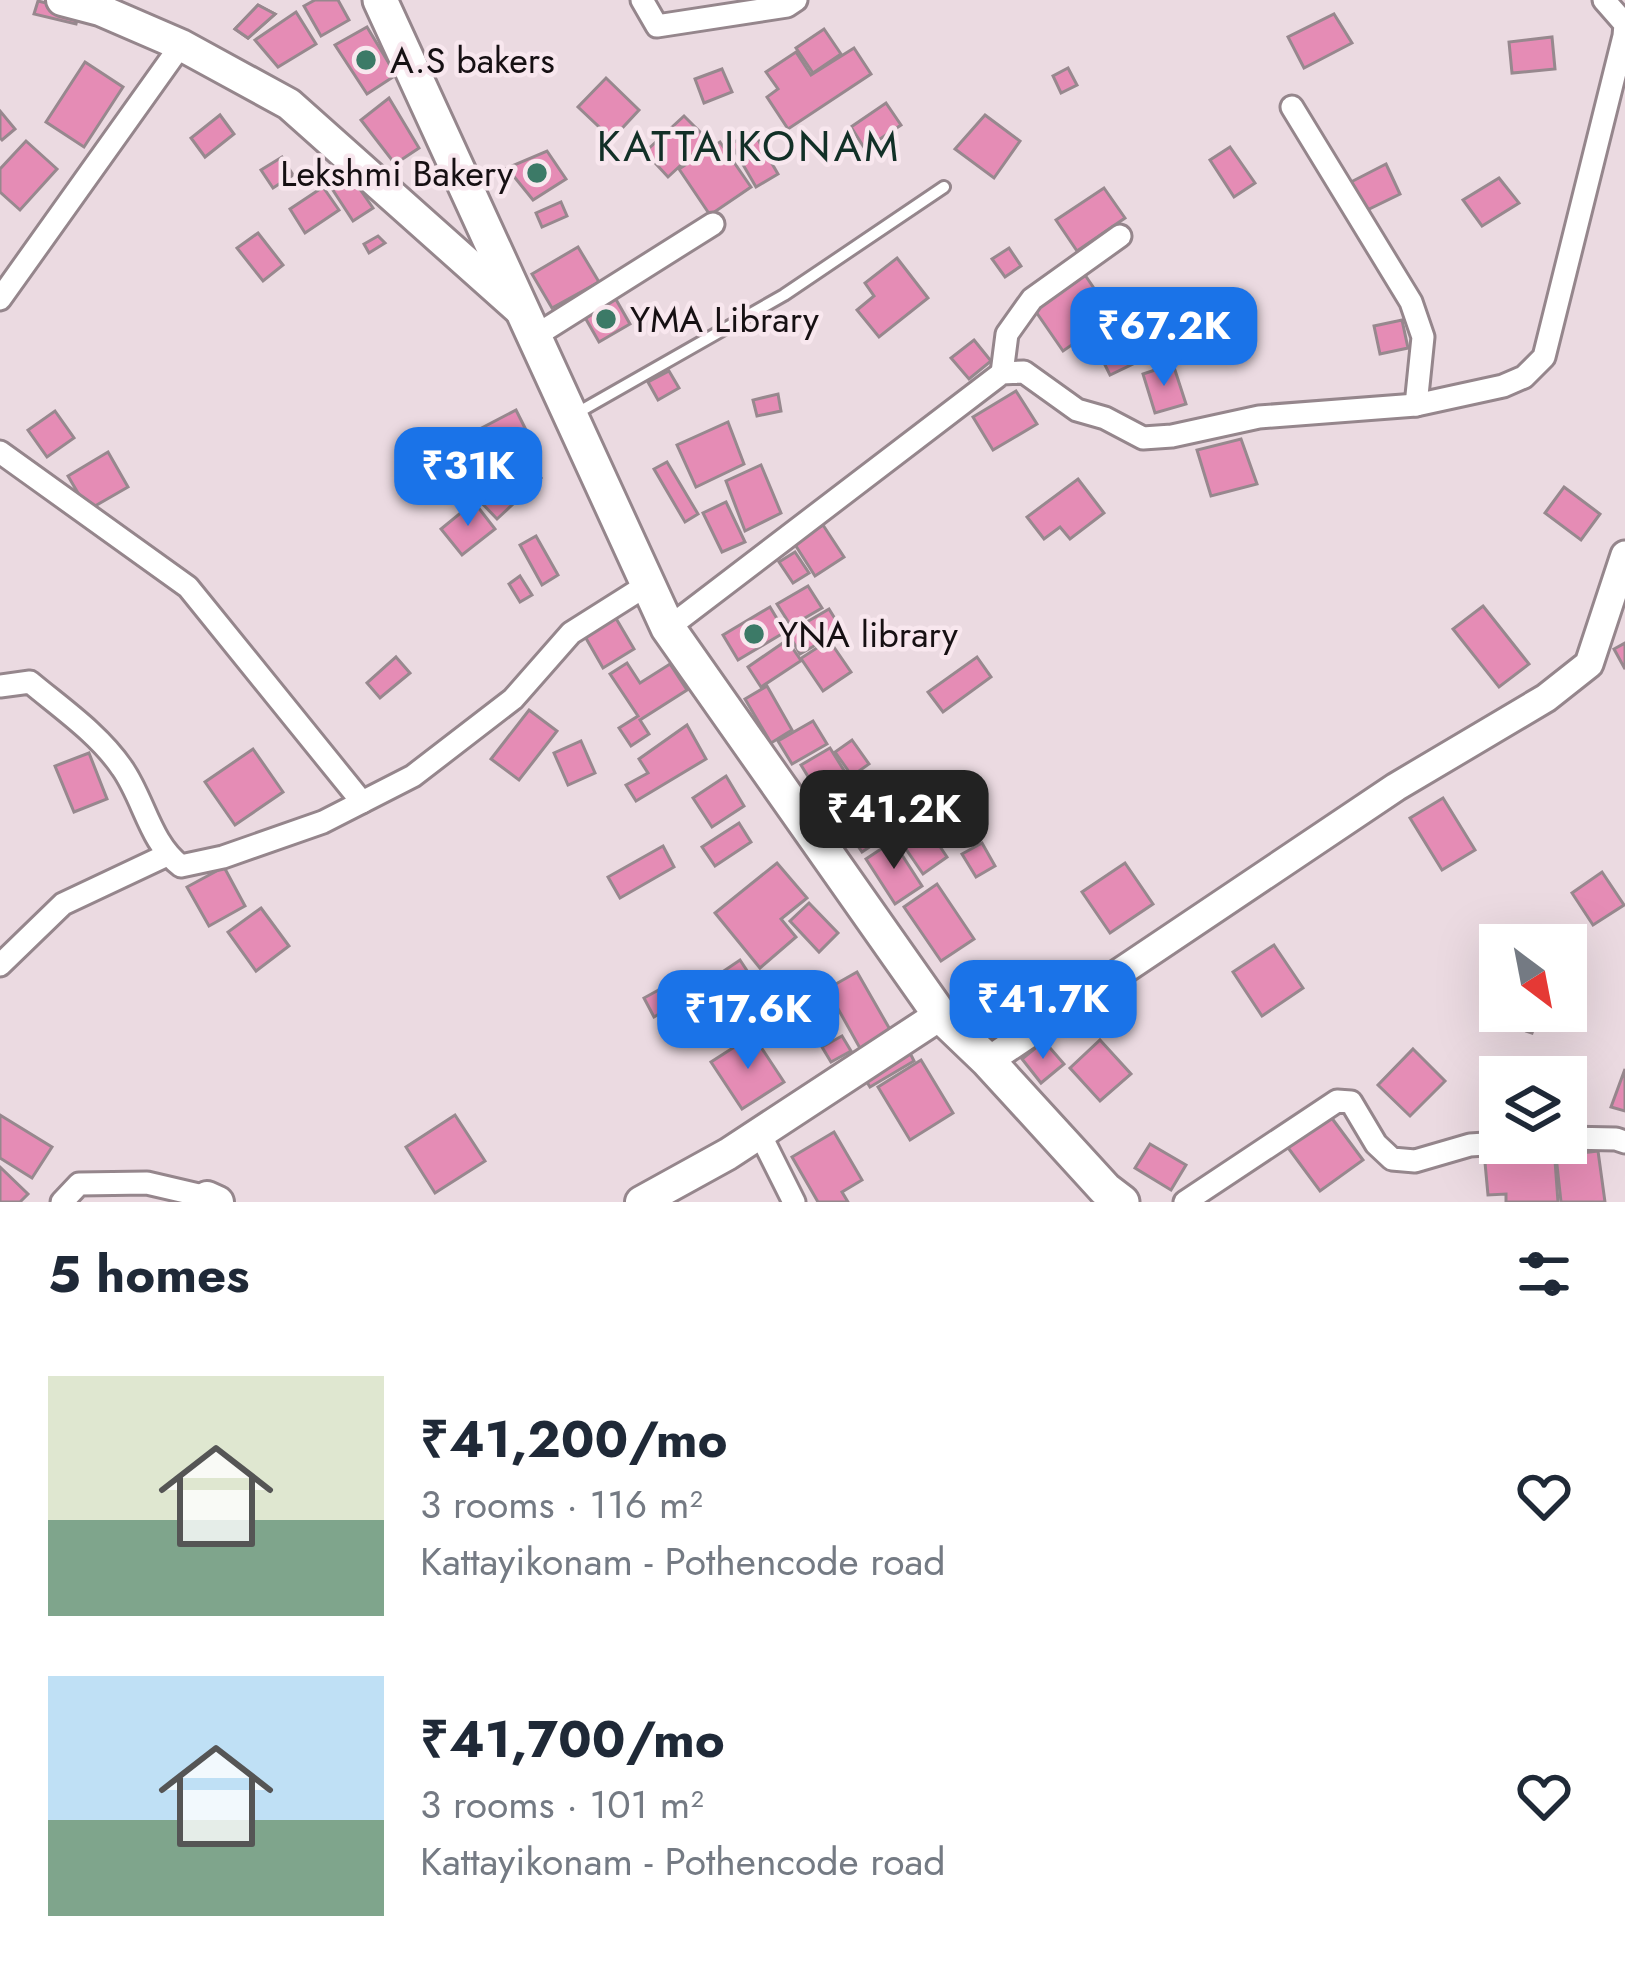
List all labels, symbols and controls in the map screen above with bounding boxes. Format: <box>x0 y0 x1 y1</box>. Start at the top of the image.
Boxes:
place label: A.S bakers <box>390 34 555 86</box>
marker: A.S bakers <box>353 47 379 73</box>
district label: KATTAIKONAM <box>597 116 901 177</box>
place label: Lekshmi Bakery <box>280 147 513 199</box>
marker: Lekshmi Bakery <box>524 160 550 186</box>
pin: ₹67.2K <box>1066 287 1262 389</box>
place label: YMA Library <box>630 293 819 345</box>
text: ₹67.2K <box>1097 297 1231 354</box>
marker: YMA Library <box>593 306 619 332</box>
pin: ₹31K <box>397 427 539 529</box>
text: ₹31K <box>421 437 515 494</box>
place label: YNA library <box>778 608 958 660</box>
marker: YNA library <box>741 621 767 647</box>
pin: ₹41.2K <box>796 770 992 872</box>
text: ₹41.2K <box>827 780 961 837</box>
north arrow <box>1479 924 1587 1032</box>
map controls <box>1479 924 1587 1164</box>
pin: ₹41.7K <box>945 960 1141 1062</box>
pin: ₹17.6K <box>650 970 846 1072</box>
text: ₹41.7K <box>977 970 1109 1027</box>
text: ₹17.6K <box>684 980 812 1037</box>
button: layers <box>1479 1056 1587 1164</box>
text: 5 homes <box>48 1237 250 1311</box>
icon: filters <box>1511 1241 1577 1307</box>
text: ₹41,200/mo <box>420 1402 728 1476</box>
icon: home <box>144 1424 288 1568</box>
icon: heart <box>1511 1463 1577 1529</box>
text: 3 rooms · 116 m² <box>420 1476 703 1533</box>
text: Kattayikonam - Pothencode road <box>420 1533 945 1590</box>
text: ₹41,700/mo <box>420 1702 725 1776</box>
icon: home <box>144 1724 288 1868</box>
icon: heart <box>1511 1763 1577 1829</box>
text: 3 rooms · 101 m² <box>420 1776 704 1833</box>
text: Kattayikonam - Pothencode road <box>420 1833 945 1890</box>

